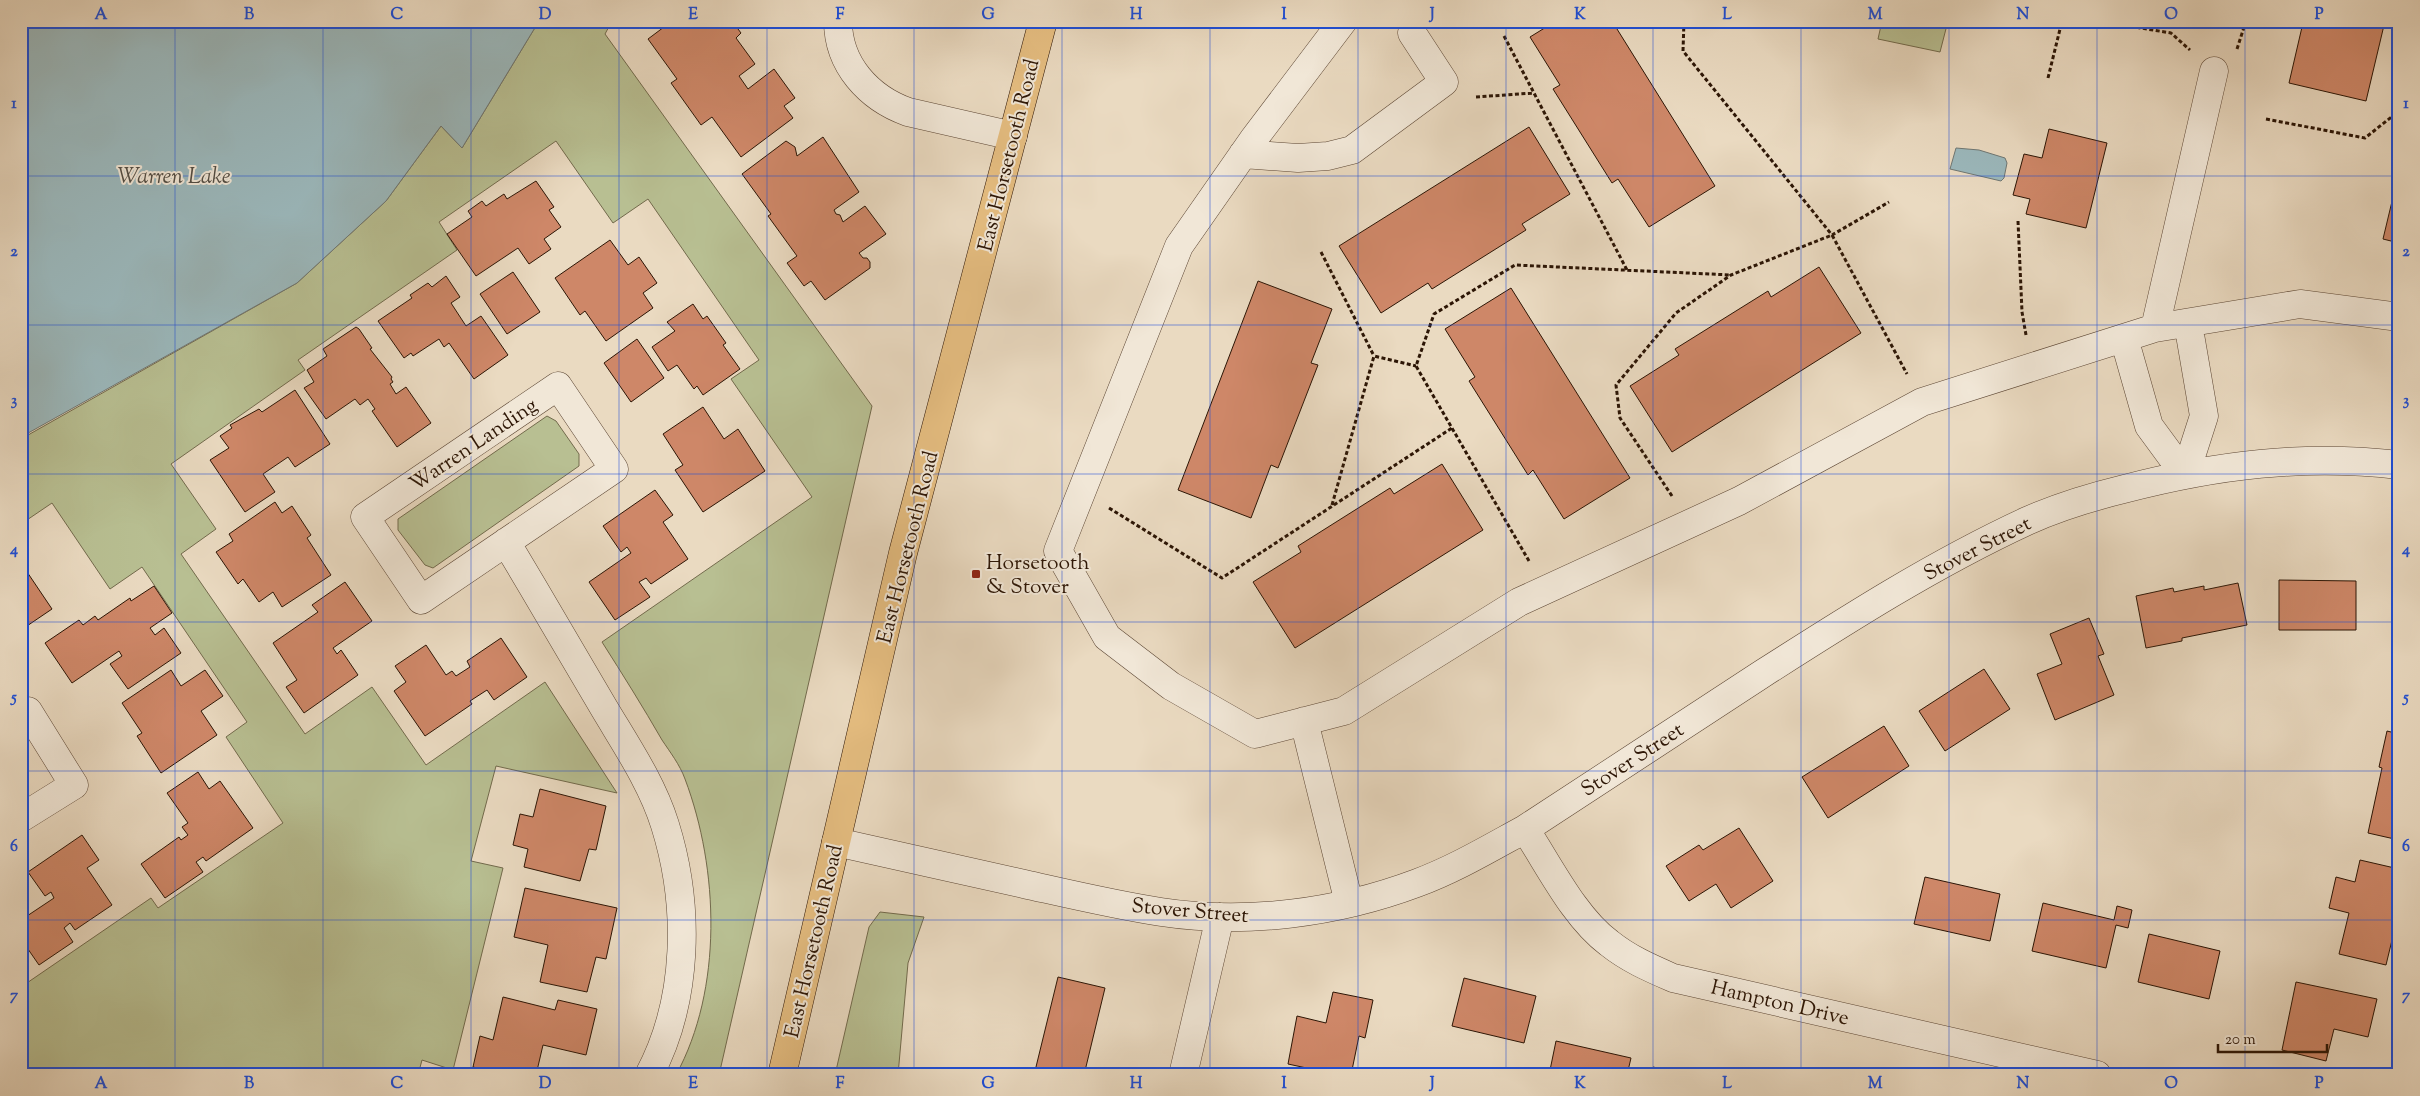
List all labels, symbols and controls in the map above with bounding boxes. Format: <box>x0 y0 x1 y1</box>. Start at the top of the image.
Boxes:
text: A <box>95 4 108 27</box>
text: B <box>244 4 254 27</box>
text: C <box>391 4 404 27</box>
text: D <box>539 4 552 27</box>
text: E <box>688 4 698 27</box>
text: F <box>836 4 845 27</box>
text: G <box>981 4 995 27</box>
text: H <box>1130 4 1143 27</box>
text: I <box>1281 4 1287 27</box>
text: J <box>1428 4 1435 27</box>
text: K <box>1574 4 1586 27</box>
text: L <box>1722 4 1732 27</box>
text: M <box>1868 4 1883 27</box>
text: N <box>2017 4 2030 27</box>
text: O <box>2164 4 2178 27</box>
text: P <box>2314 4 2324 27</box>
street label: East Horsetooth Road <box>972 56 1048 255</box>
text: 1 <box>11 93 17 116</box>
text: 1 <box>2403 93 2409 116</box>
water label: Warren Lake <box>117 162 231 194</box>
text: 2 <box>10 241 18 264</box>
text: 2 <box>2402 241 2410 264</box>
text: 3 <box>11 390 18 413</box>
text: 3 <box>2403 390 2410 413</box>
street label: Warren Landing <box>404 392 544 500</box>
street label: East Horsetooth Road <box>871 448 947 647</box>
street label: Stover Street <box>1919 510 2037 590</box>
text: 4 <box>9 539 18 562</box>
text: 4 <box>2401 539 2410 562</box>
place label: Horsetooth & Stover <box>986 549 1089 603</box>
marker: Horsetooth & Stover <box>970 568 982 580</box>
text: 5 <box>9 687 17 710</box>
text: 5 <box>2401 687 2409 710</box>
street label: Stover Street <box>1576 716 1690 805</box>
text: 6 <box>10 836 18 859</box>
text: 6 <box>2402 836 2410 859</box>
street label: East Horsetooth Road <box>778 842 852 1041</box>
street label: Stover Street <box>1130 892 1250 932</box>
street label: Hampton Drive <box>1707 973 1852 1034</box>
text: 7 <box>10 985 19 1008</box>
text: 7 <box>2402 985 2411 1008</box>
scale bar <box>2218 1021 2326 1053</box>
text: 20 m <box>2225 1030 2256 1051</box>
text: A <box>95 1073 108 1096</box>
text: B <box>244 1073 254 1096</box>
text: C <box>391 1073 404 1096</box>
text: D <box>539 1073 552 1096</box>
text: E <box>688 1073 698 1096</box>
text: F <box>836 1073 845 1096</box>
text: G <box>981 1073 995 1096</box>
text: H <box>1130 1073 1143 1096</box>
text: I <box>1281 1073 1287 1096</box>
text: J <box>1428 1073 1435 1096</box>
text: K <box>1574 1073 1586 1096</box>
text: L <box>1722 1073 1732 1096</box>
text: M <box>1868 1073 1883 1096</box>
text: N <box>2017 1073 2030 1096</box>
text: O <box>2164 1073 2178 1096</box>
text: P <box>2314 1073 2324 1096</box>

